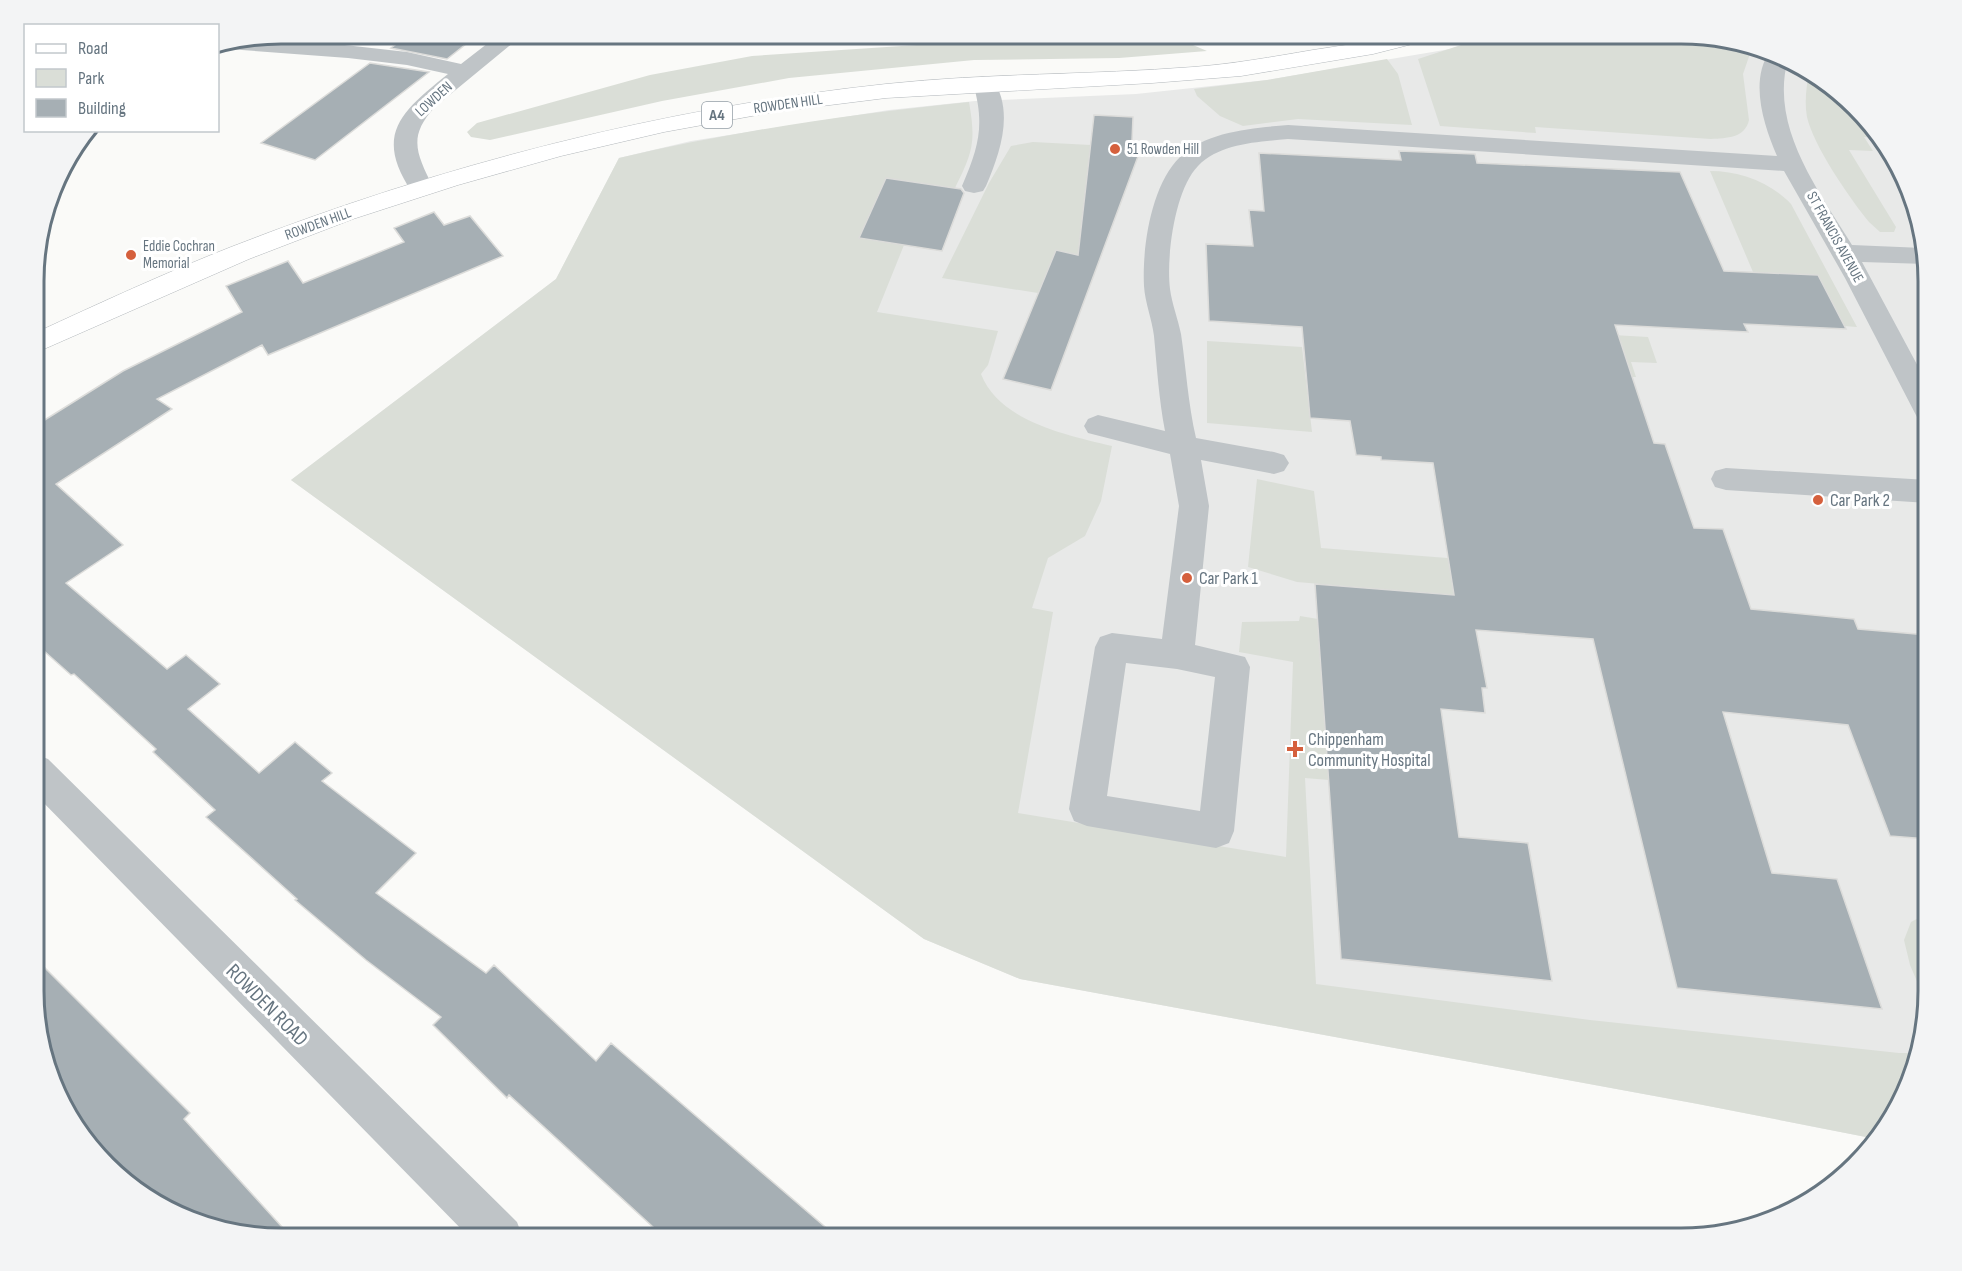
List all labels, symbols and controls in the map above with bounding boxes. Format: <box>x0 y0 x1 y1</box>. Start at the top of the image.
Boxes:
legend <box>24 24 219 132</box>
text: Road <box>78 38 108 59</box>
text: Park <box>78 68 104 89</box>
street label: LOWDEN <box>411 77 457 121</box>
street label: ROWDEN HILL <box>752 90 824 118</box>
text: Building <box>78 98 126 119</box>
road number: A4 <box>702 102 732 128</box>
place label: 51 Rowden Hill <box>1127 140 1199 159</box>
marker: 51 Rowden Hill <box>1108 142 1122 156</box>
street label: ST FRANCIS AVENUE <box>1802 188 1868 286</box>
street label: ROWDEN HILL <box>282 203 354 245</box>
place label: Eddie Cochran Memorial <box>143 237 215 273</box>
marker: Eddie Cochran Memorial <box>124 248 138 262</box>
place label: Car Park 2 <box>1830 490 1890 511</box>
marker: Car Park 2 <box>1811 493 1825 507</box>
place label: Car Park 1 <box>1199 568 1259 589</box>
marker: Car Park 1 <box>1180 571 1194 585</box>
place label: Chippenham Community Hospital <box>1308 729 1431 771</box>
marker: Chippenham Community Hospital <box>1286 740 1304 758</box>
street label: ROWDEN ROAD <box>221 959 313 1051</box>

